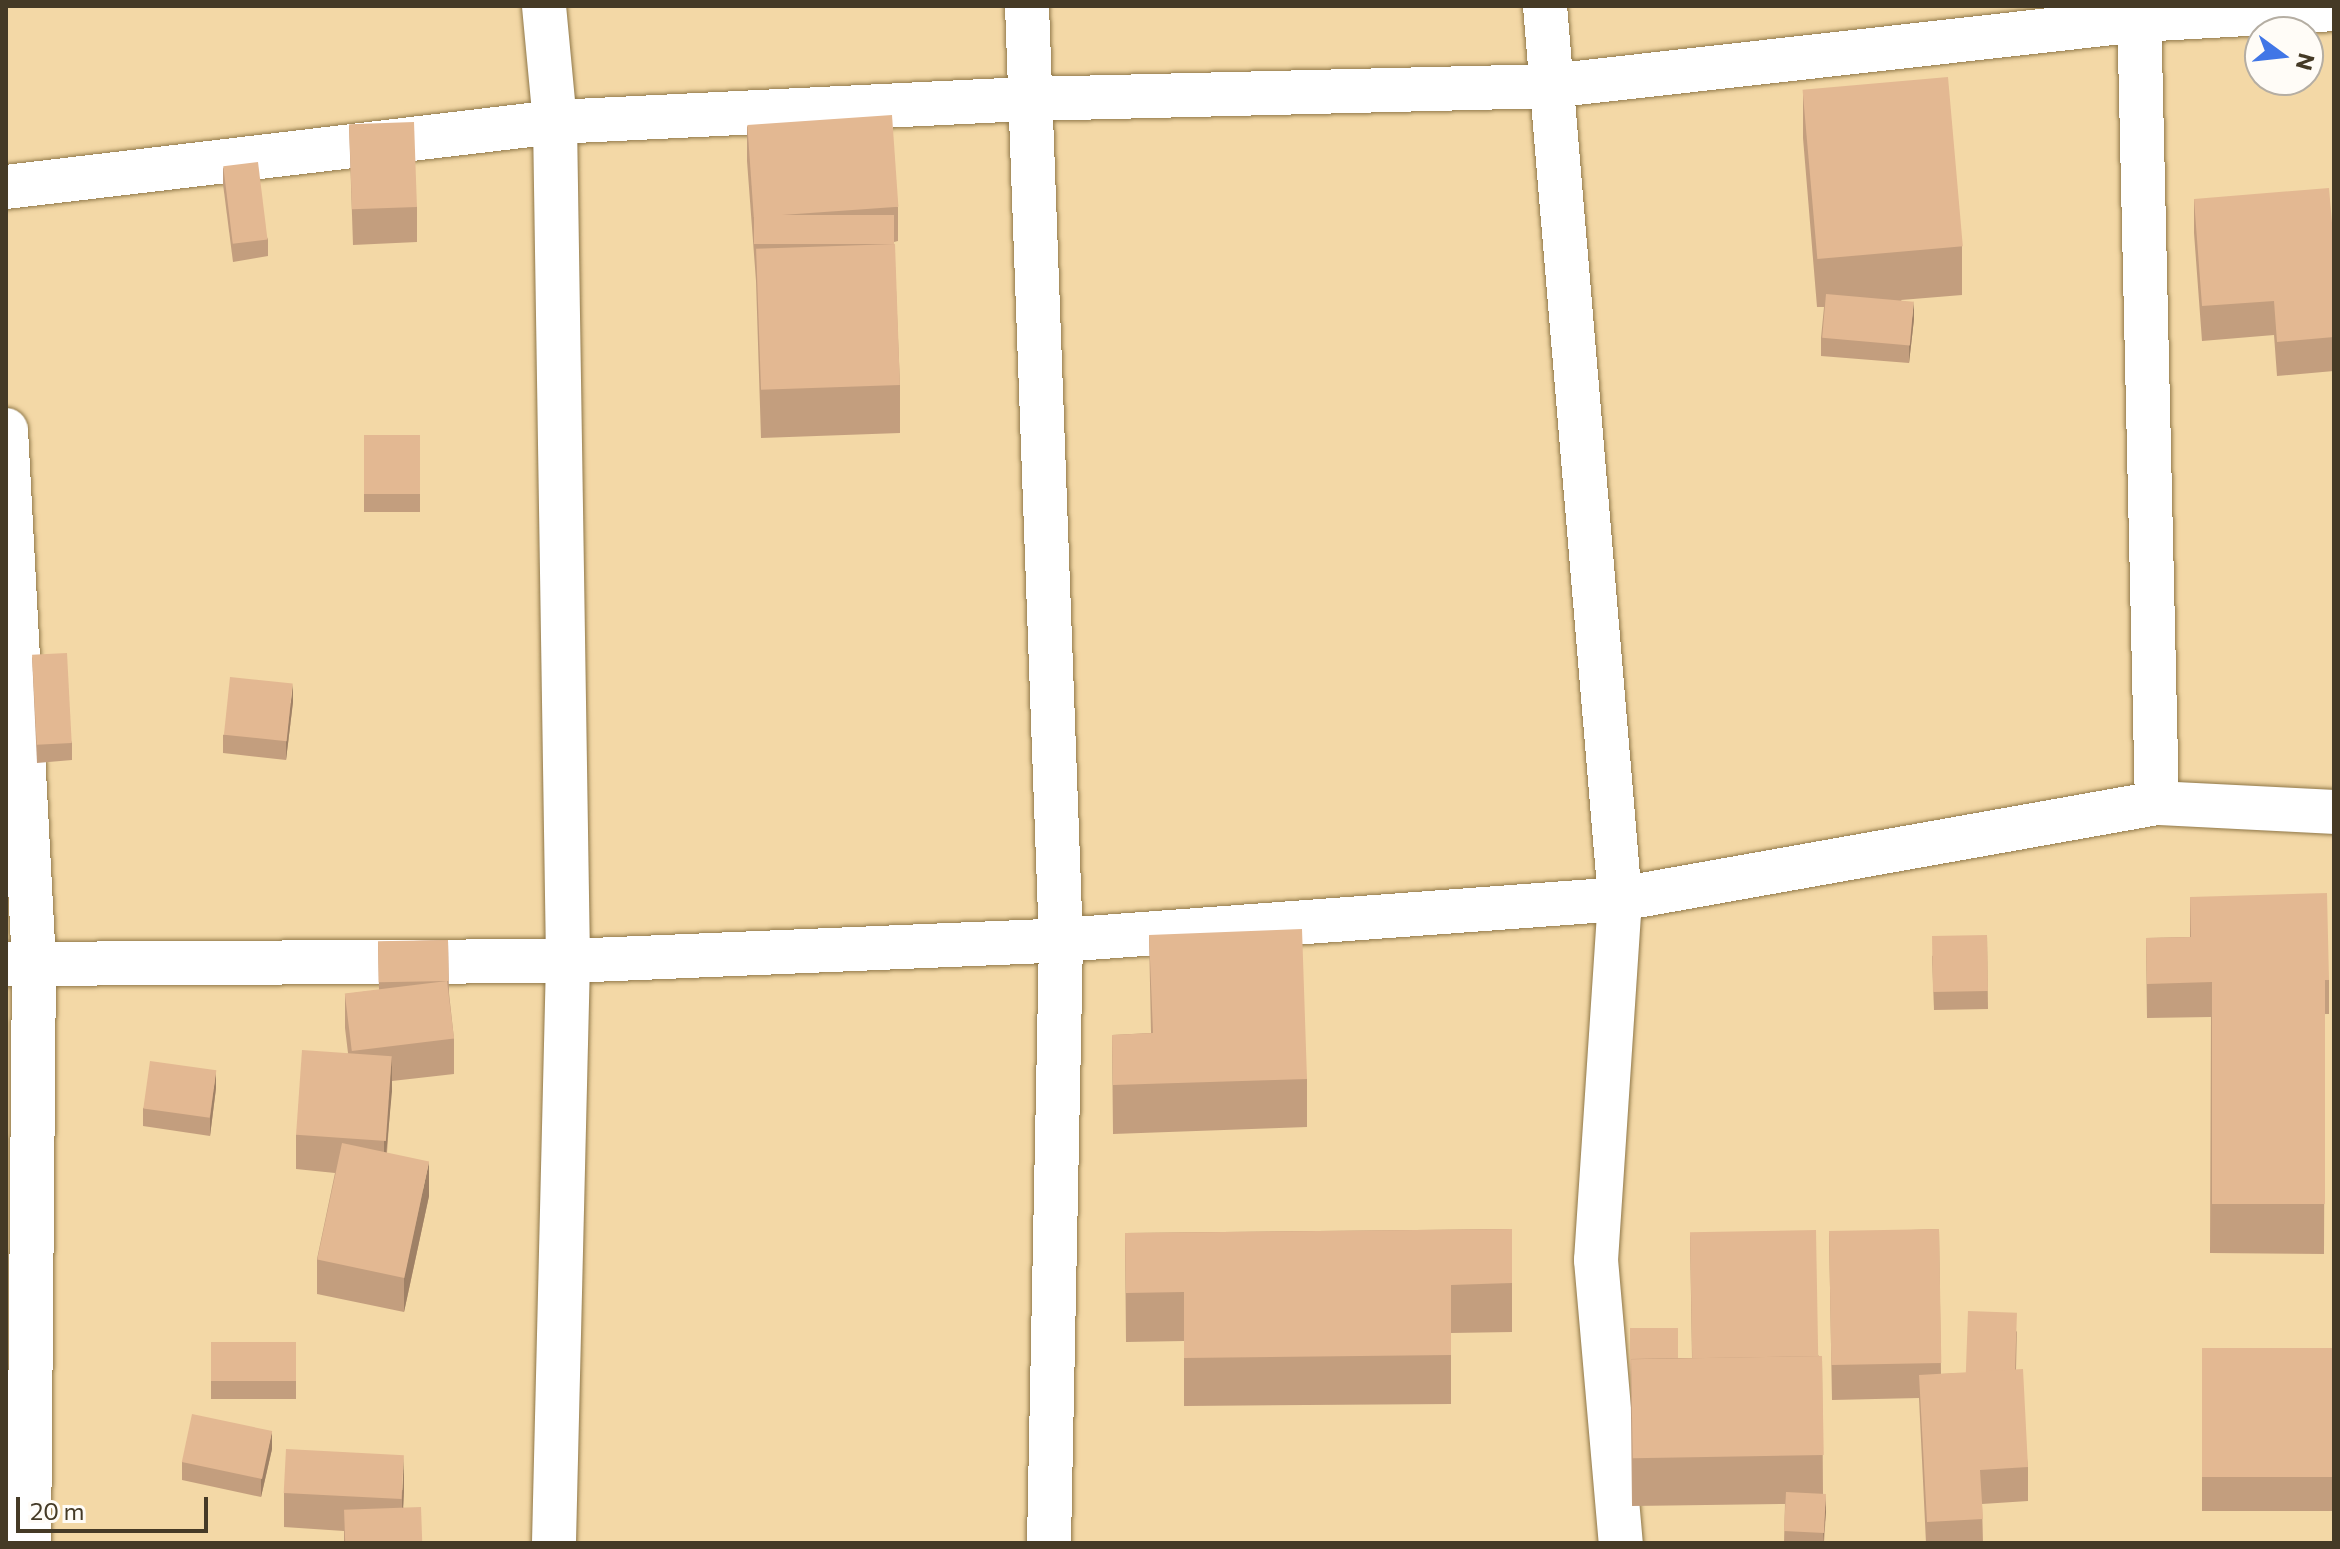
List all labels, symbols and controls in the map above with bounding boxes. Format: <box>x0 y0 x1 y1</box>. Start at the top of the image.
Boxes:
north arrow <box>2244 16 2324 96</box>
text: N <box>2291 50 2321 73</box>
scale bar <box>20 1481 212 1531</box>
text: 20 m <box>30 1496 84 1525</box>

